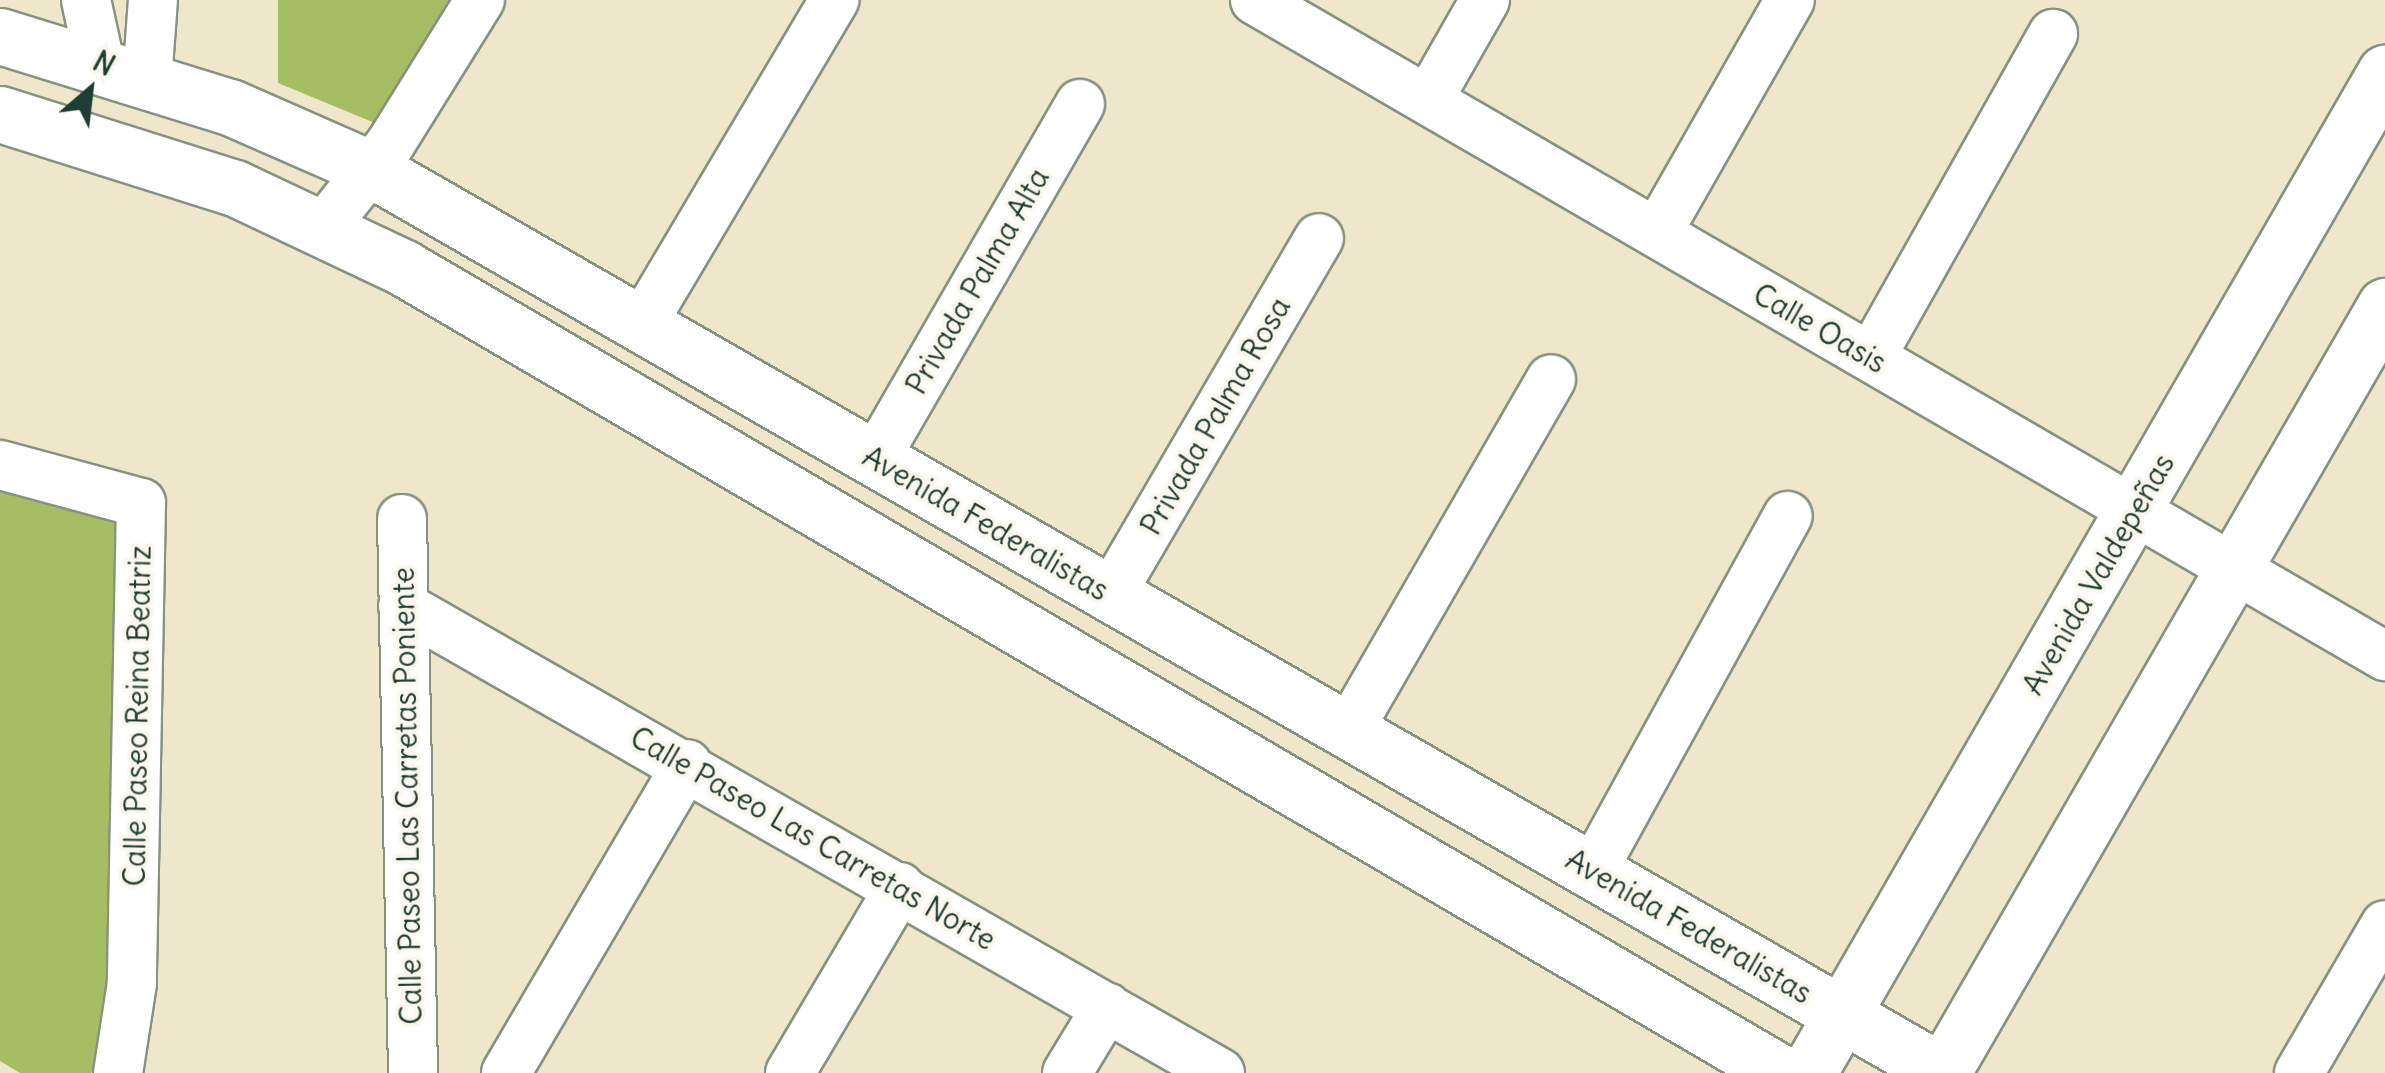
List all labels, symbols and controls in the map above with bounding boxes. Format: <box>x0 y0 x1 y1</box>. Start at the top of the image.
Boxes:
north arrow <box>40 40 140 140</box>
text: N <box>87 43 121 84</box>
street label: Privada Palma Alta <box>898 161 1056 401</box>
street label: Calle Oasis <box>1747 275 1893 381</box>
street label: Privada Palma Rosa <box>1132 291 1298 541</box>
street label: Avenida Federalistas <box>857 438 1115 608</box>
street label: Avenida Valdepeñas <box>2014 447 2182 701</box>
street label: Calle Paseo Reina Beatriz <box>116 545 158 887</box>
street label: Calle Paseo Las Carretas Poniente <box>385 567 429 1025</box>
street label: Calle Paseo Las Carretas Norte <box>624 719 1002 957</box>
street label: Avenida Federalistas <box>1560 841 1818 1011</box>

